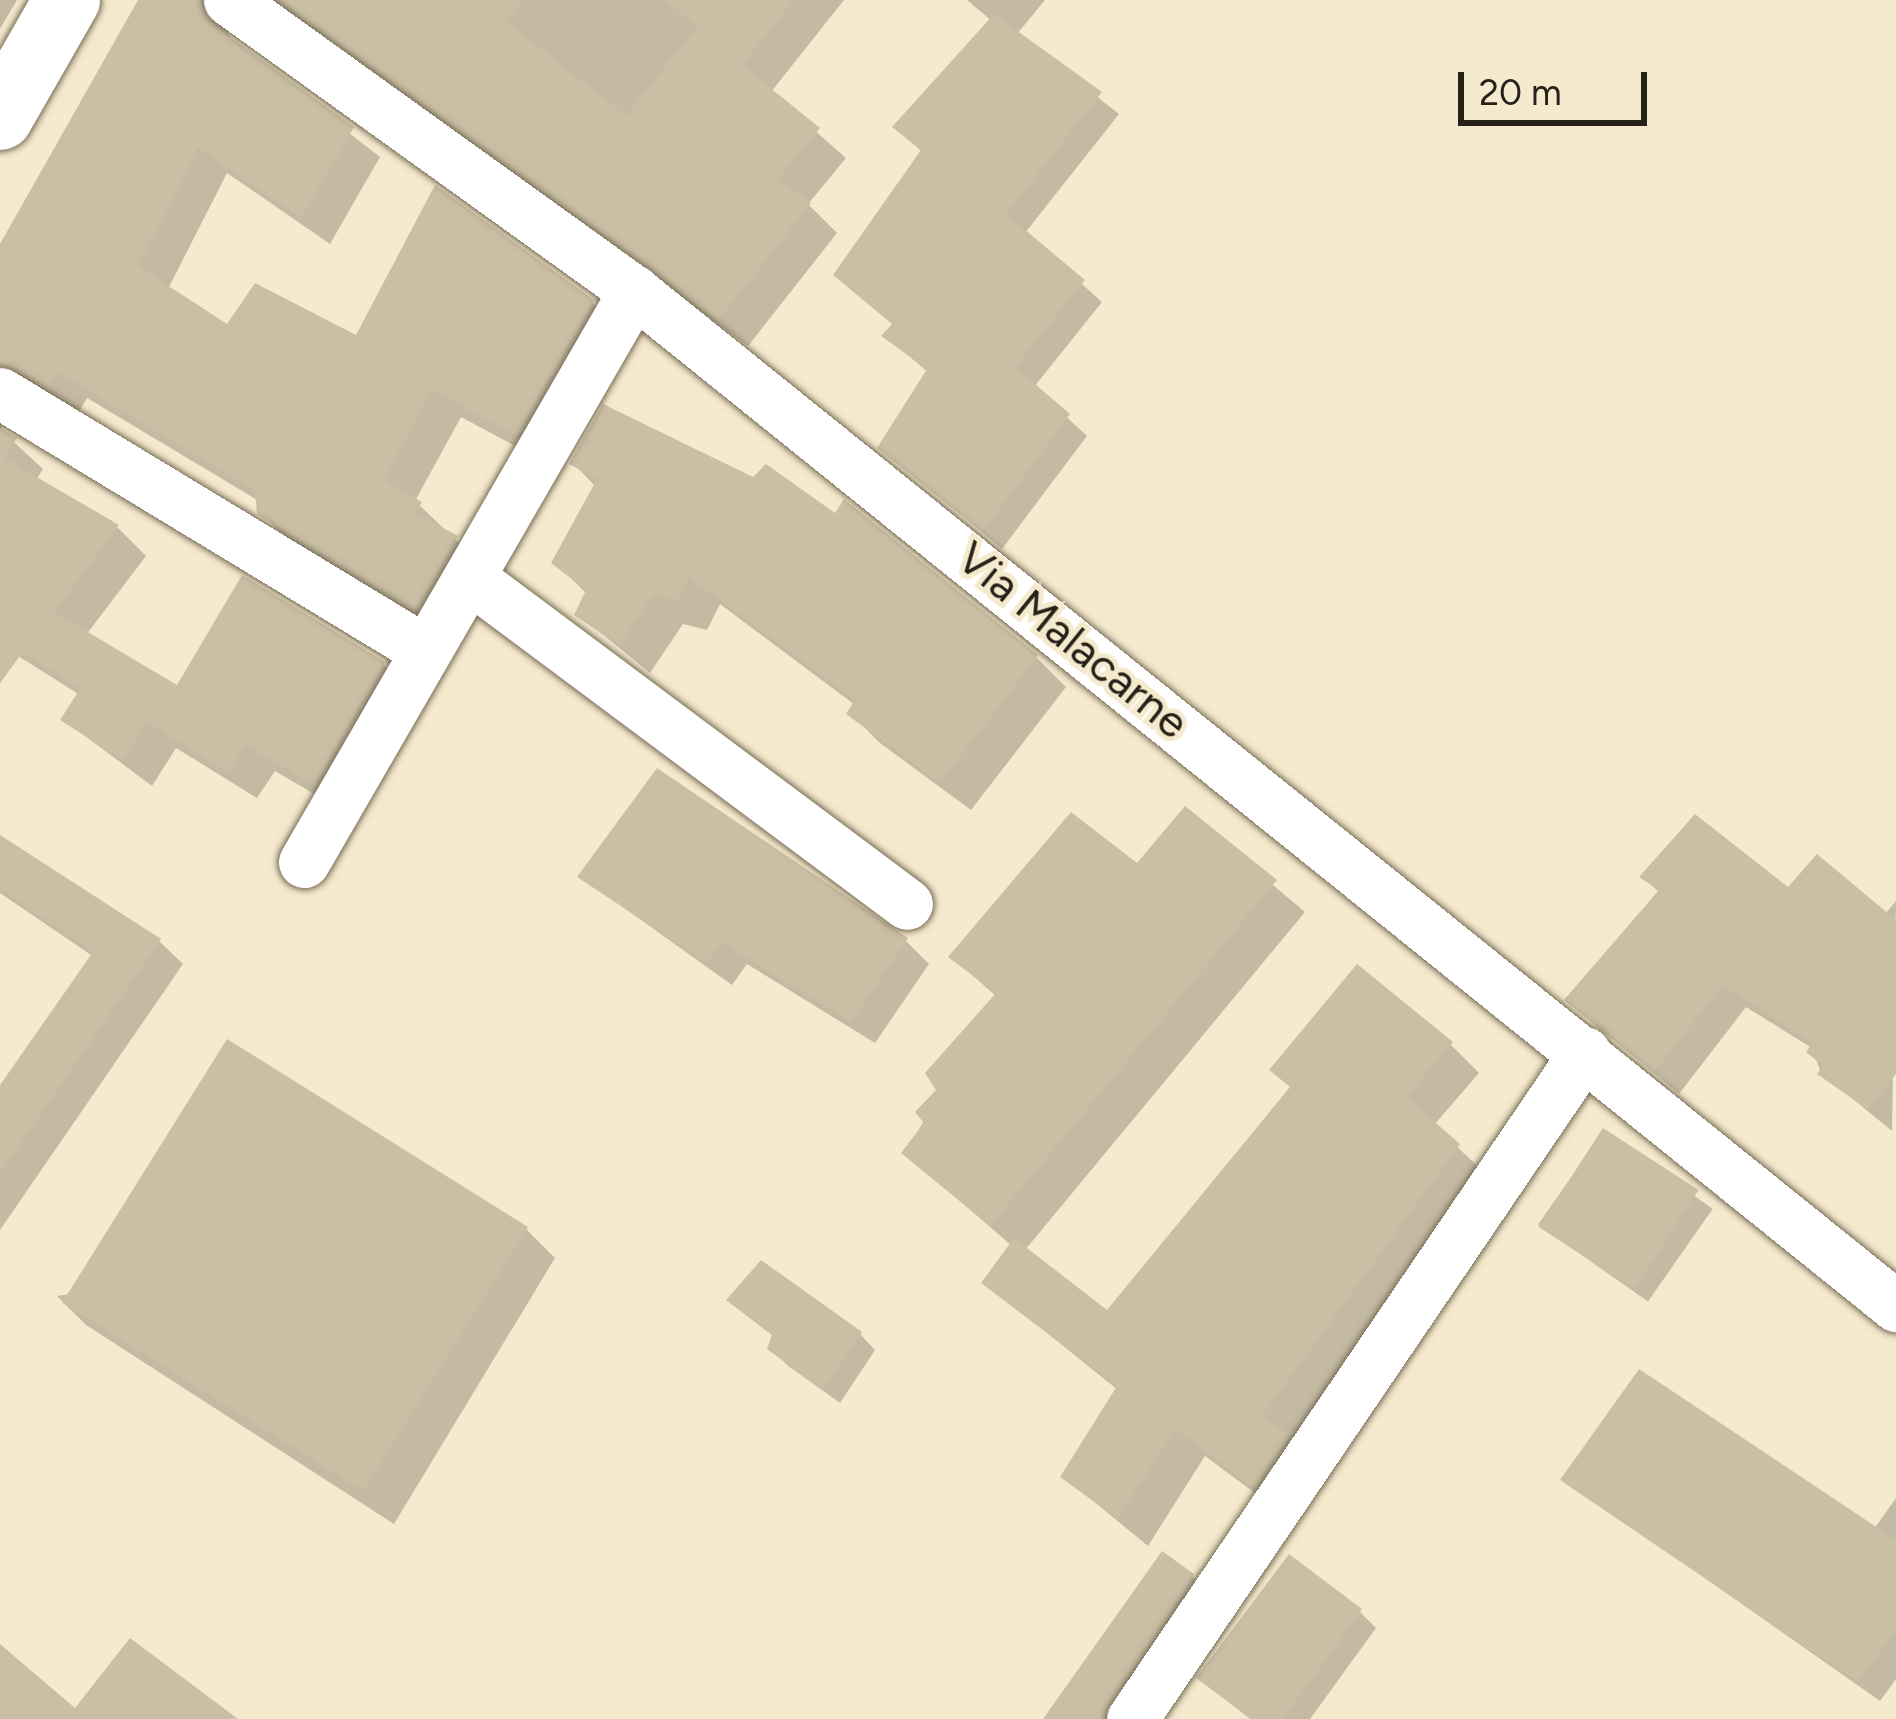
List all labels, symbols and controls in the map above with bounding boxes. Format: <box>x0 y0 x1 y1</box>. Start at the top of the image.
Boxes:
scale bar <box>1464 48 1653 122</box>
text: 20 m <box>1479 71 1562 114</box>
street label: Via Malacarne <box>947 530 1199 750</box>

